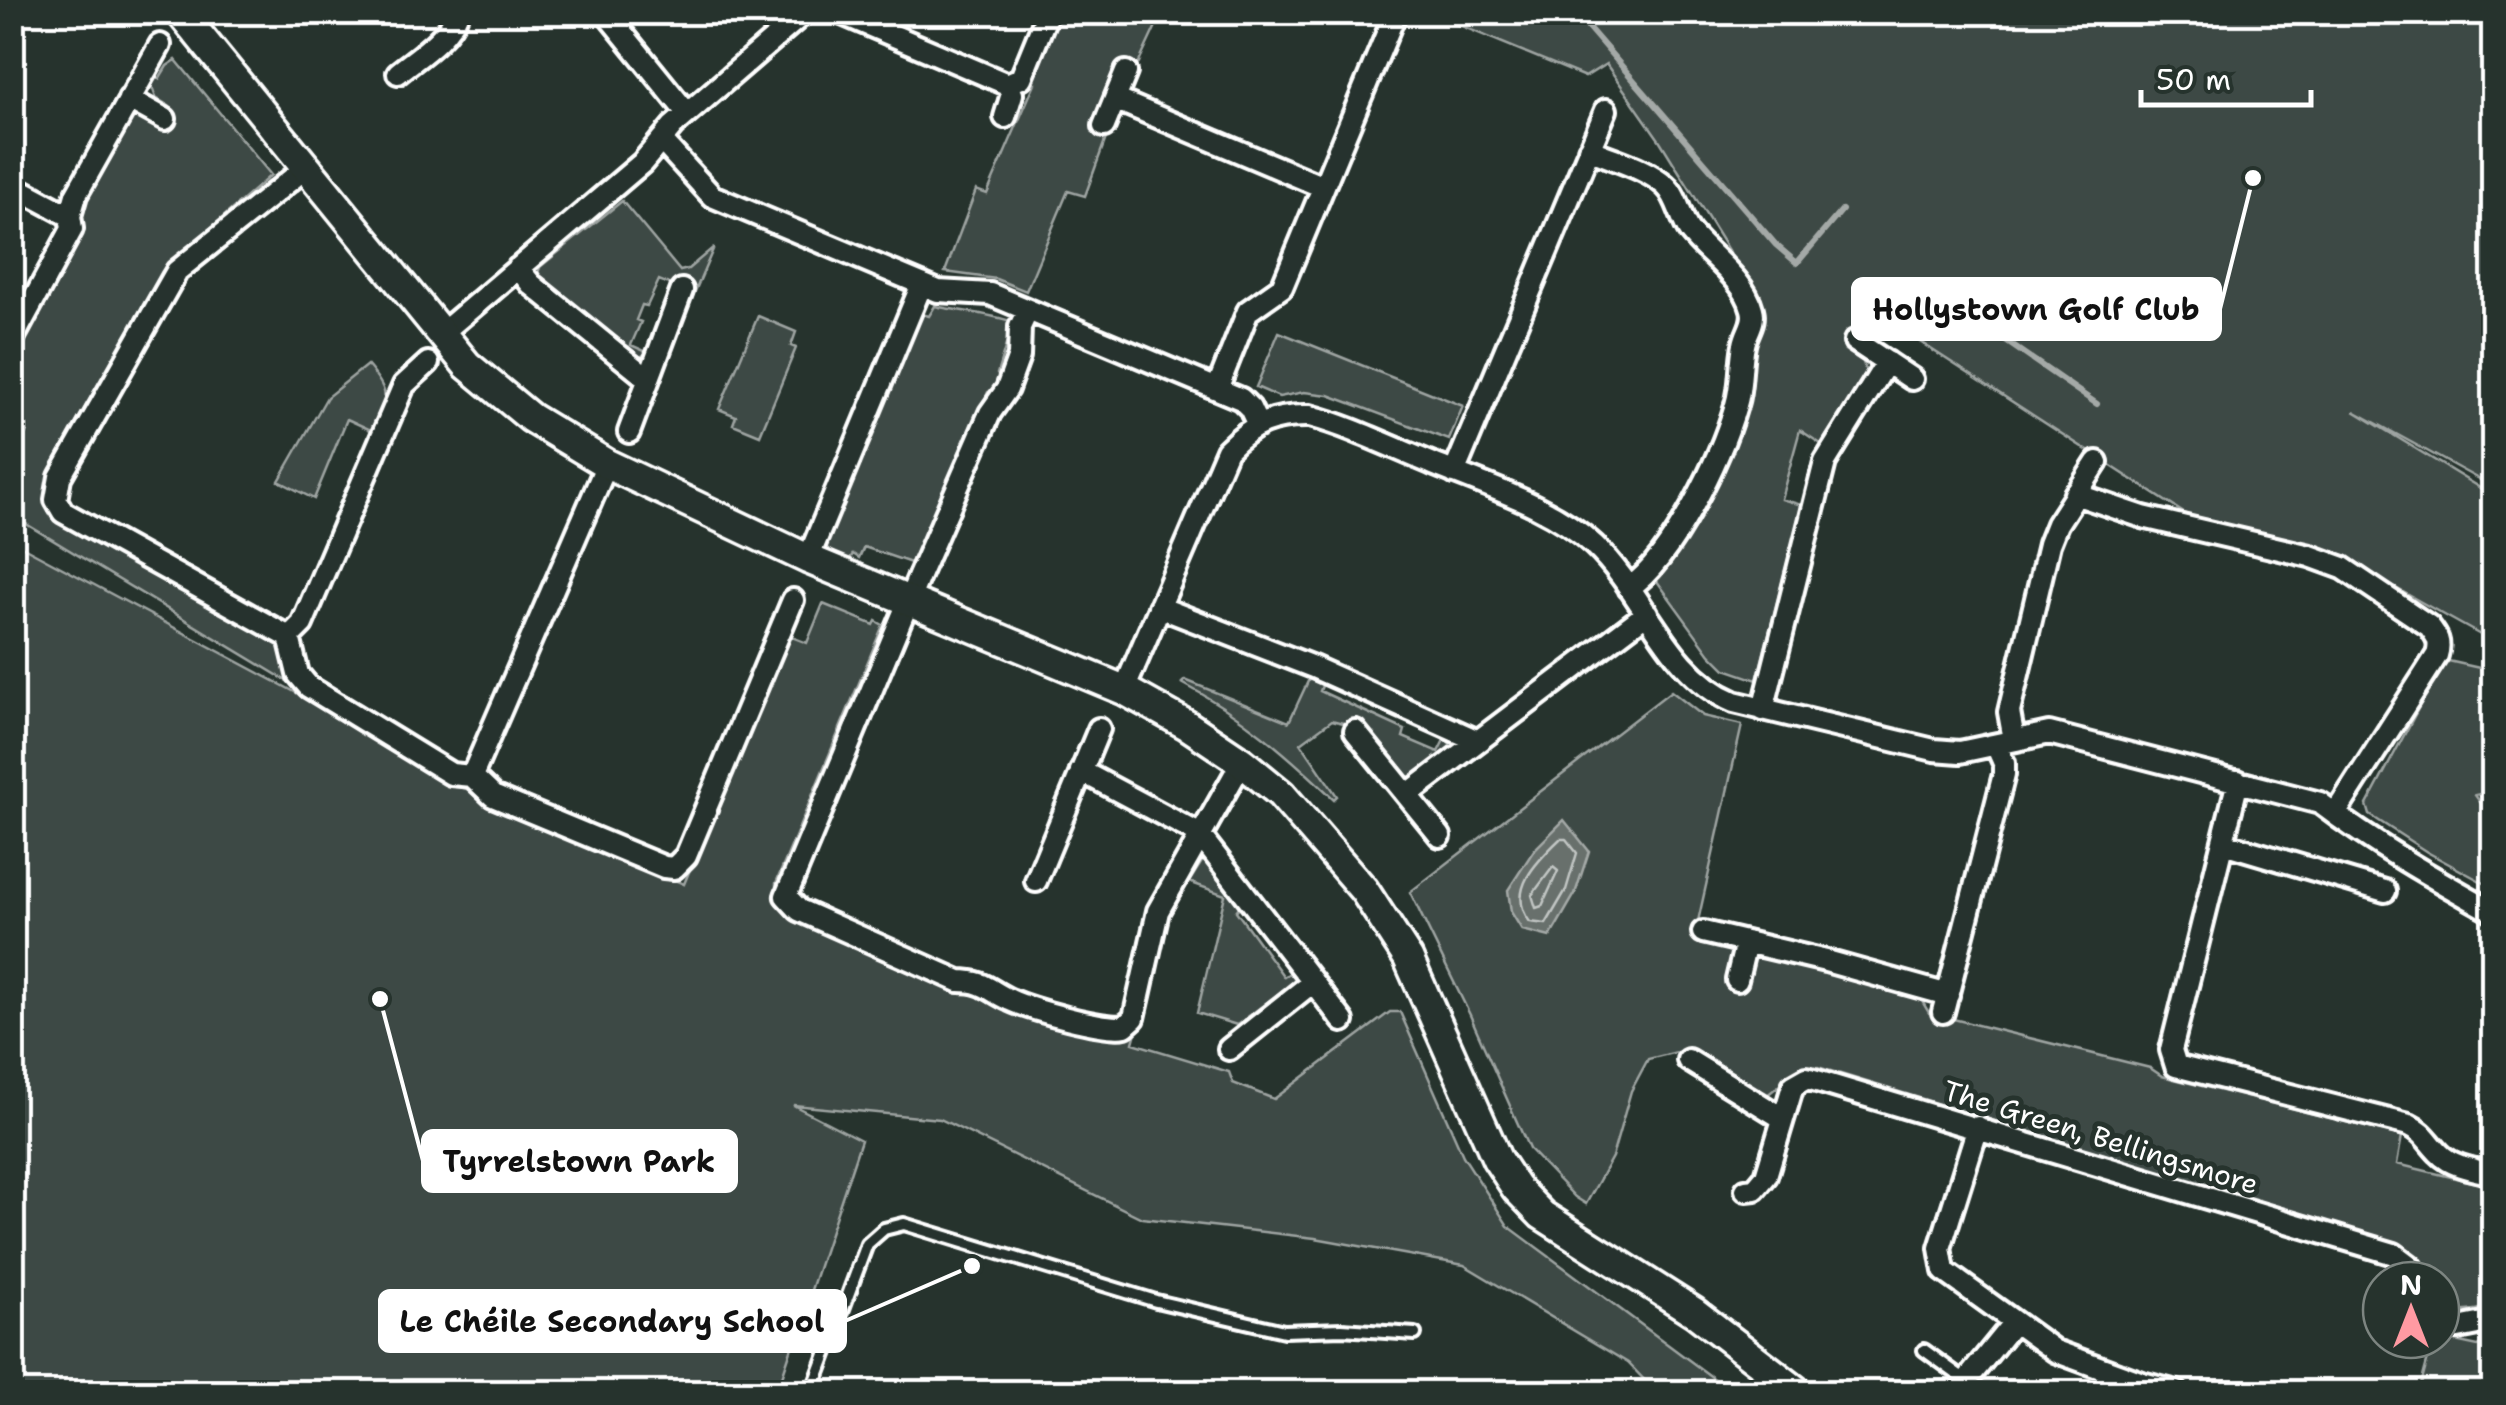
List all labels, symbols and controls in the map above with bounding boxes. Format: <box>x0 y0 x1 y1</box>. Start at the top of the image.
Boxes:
scale bar <box>2141 45 2311 107</box>
text: 50 m <box>2156 59 2231 100</box>
callout: Hollystown Golf Club <box>1853 279 2220 339</box>
text: Hollystown Golf Club <box>1872 289 2200 330</box>
street label: The Green, Bellingsmore <box>1939 1071 2263 1203</box>
callout: Tyrrelstown Park <box>423 1131 736 1191</box>
text: Tyrrelstown Park <box>443 1141 715 1182</box>
north arrow <box>2361 1260 2461 1360</box>
text: N <box>2400 1266 2422 1304</box>
callout: Le Chéile Secondary School <box>380 1291 845 1351</box>
text: Le Chéile Secondary School <box>399 1301 825 1342</box>

